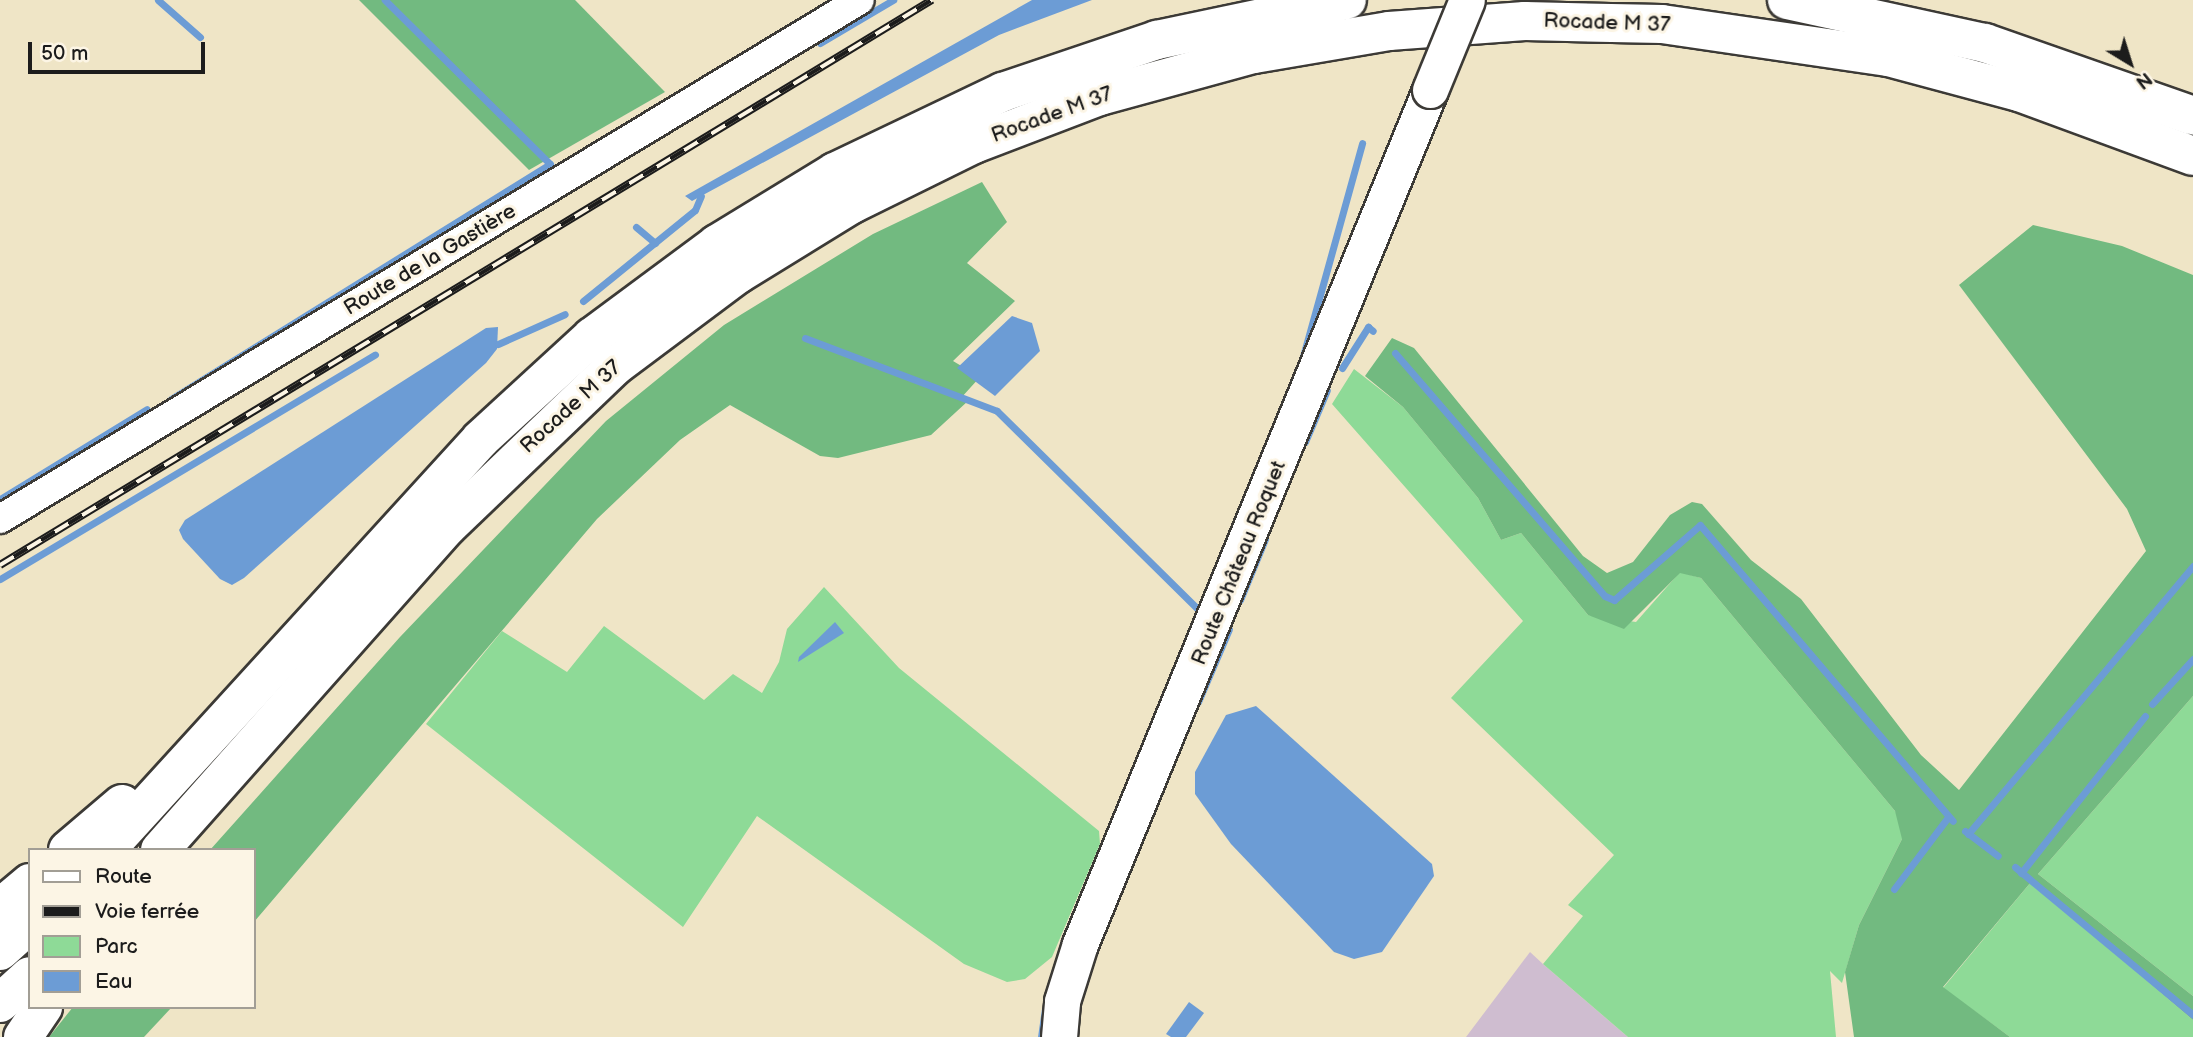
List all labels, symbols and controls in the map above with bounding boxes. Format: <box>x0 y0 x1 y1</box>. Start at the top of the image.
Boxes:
street label: Rocade M 37 <box>1543 8 1671 38</box>
scale bar <box>32 28 208 72</box>
north arrow <box>2095 28 2165 98</box>
text: 50 m <box>41 41 88 66</box>
text: N <box>2131 66 2156 93</box>
street label: Rocade M 37 <box>988 81 1116 149</box>
street label: Route de la Gastière <box>339 199 521 321</box>
street label: Rocade M 37 <box>515 355 627 459</box>
street label: Route Château Roquet <box>1186 457 1292 669</box>
legend <box>28 848 256 1009</box>
text: Route <box>95 864 152 889</box>
text: Voie ferrée <box>95 899 199 924</box>
text: Parc <box>95 934 138 959</box>
text: Eau <box>95 969 132 994</box>

